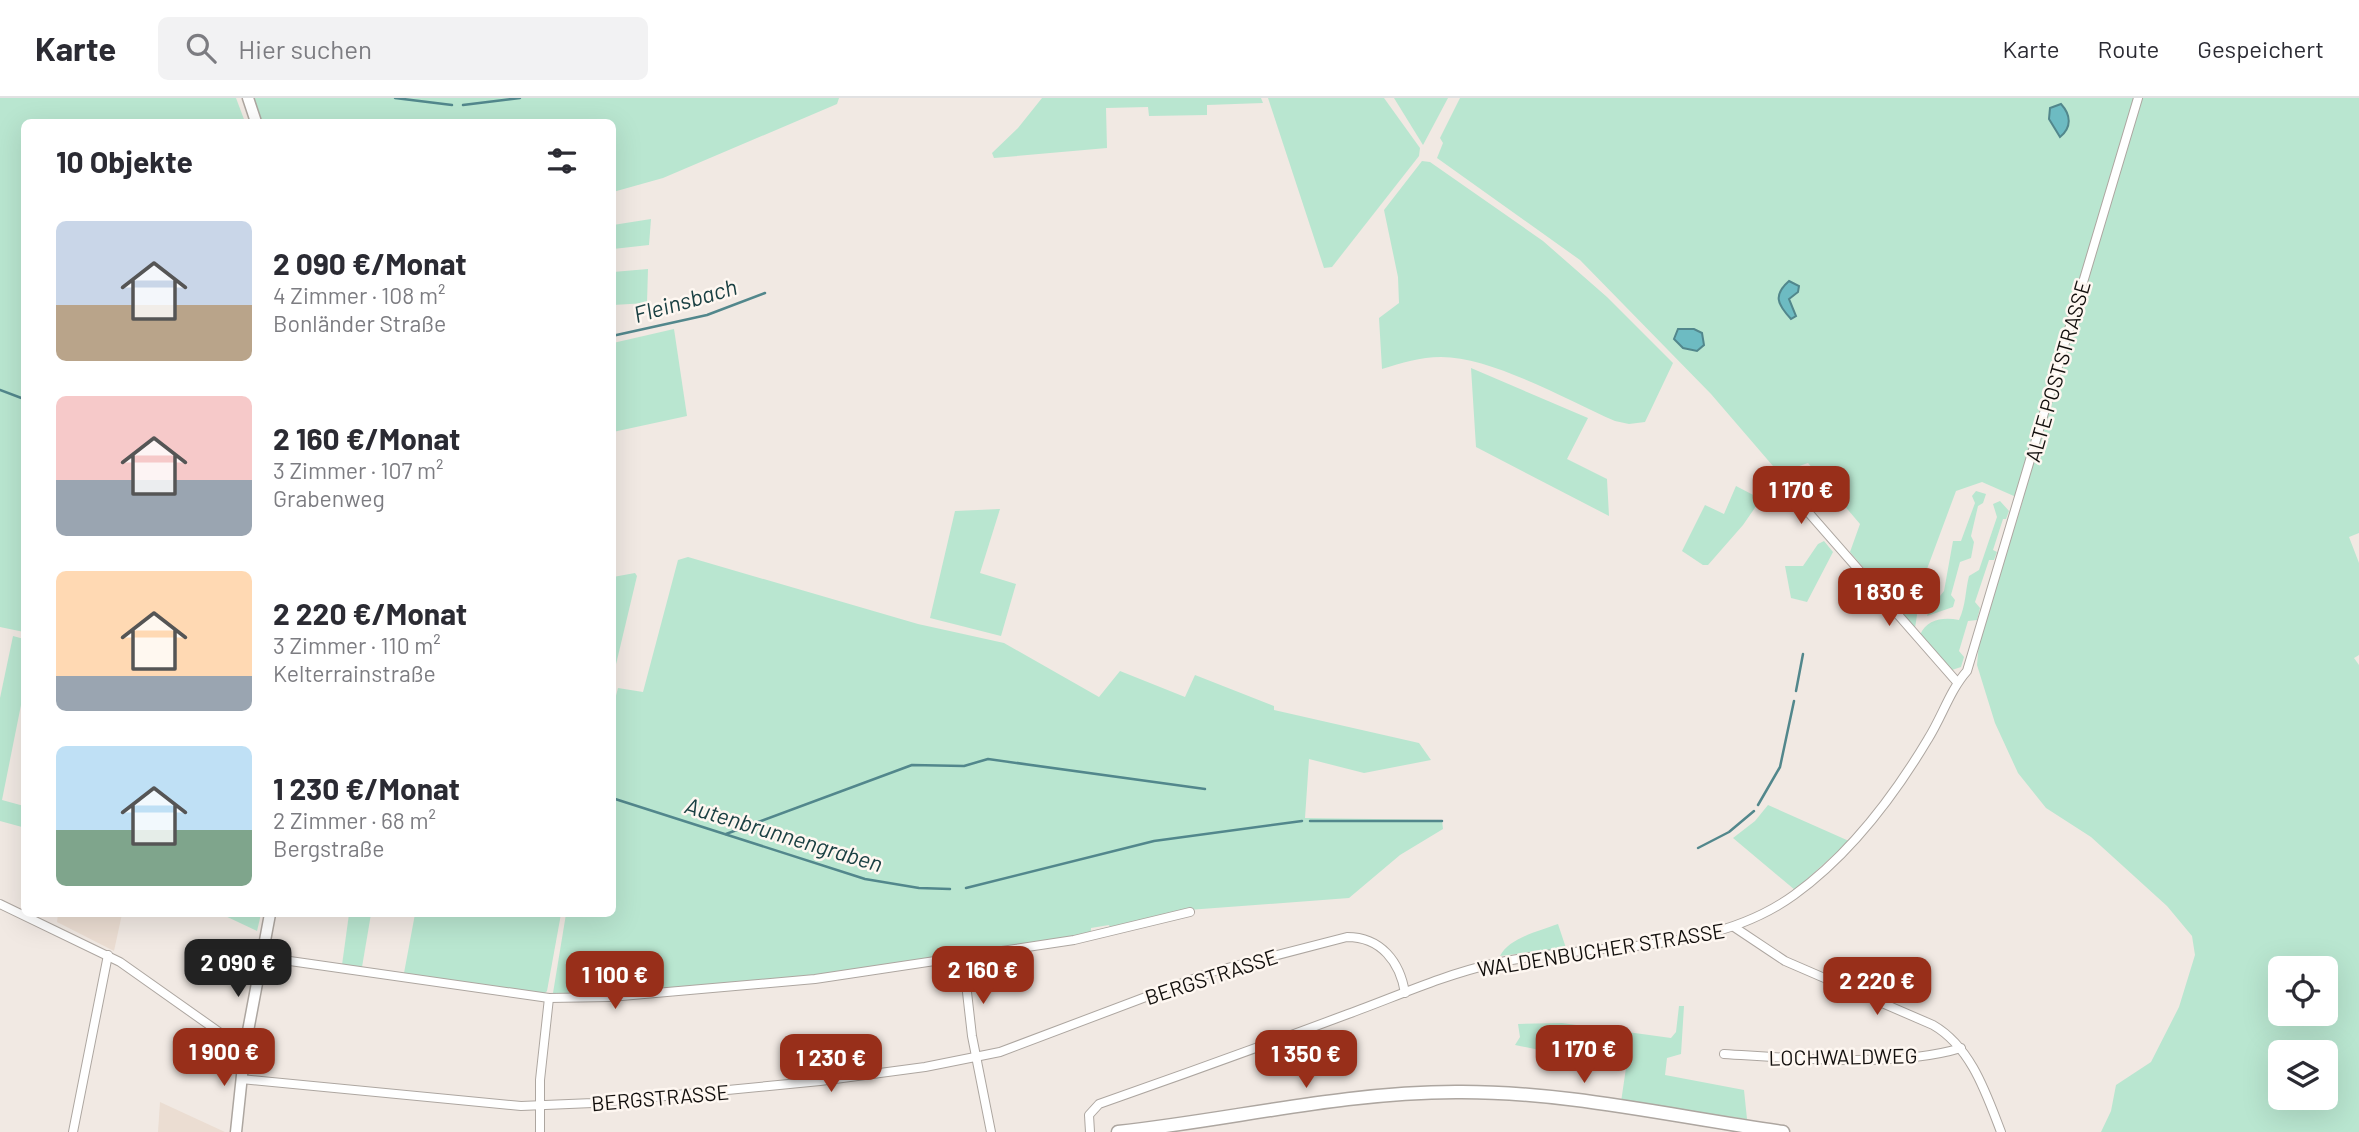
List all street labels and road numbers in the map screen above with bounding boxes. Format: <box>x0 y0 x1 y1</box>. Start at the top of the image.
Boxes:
street label: ALTE POSTSTRASSE <box>2019 277 2095 465</box>
street label: WALDENBUCHER STRASSE <box>1476 917 1726 981</box>
street label: BERGSTRASSE <box>1141 943 1281 1009</box>
street label: LOCHWALDWEG <box>1768 1042 1918 1070</box>
street label: BERGSTRASSE <box>590 1079 730 1115</box>

